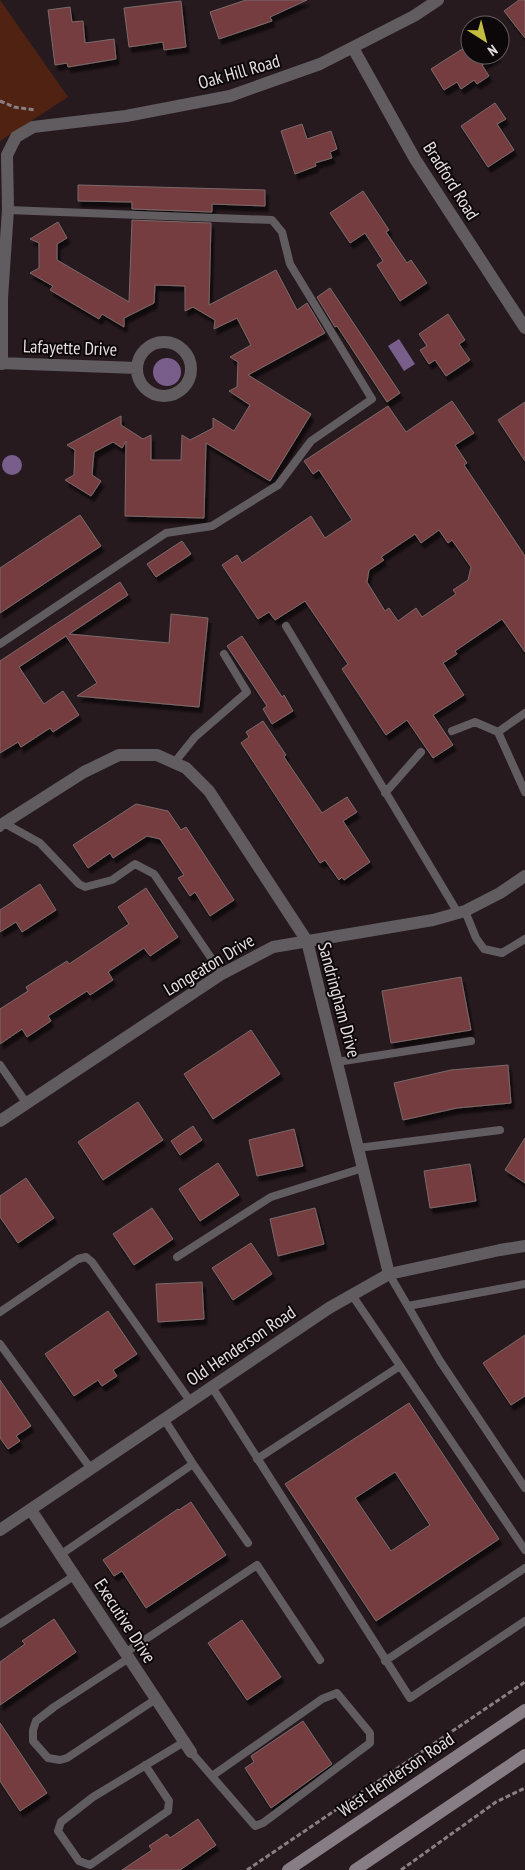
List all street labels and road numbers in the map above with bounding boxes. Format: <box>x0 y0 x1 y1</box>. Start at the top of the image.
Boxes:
street label: Oak Hill Road <box>195 49 282 94</box>
street label: Bradford Road <box>418 137 484 224</box>
street label: Lafayette Drive <box>23 334 117 361</box>
street label: Longeaton Drive <box>159 929 258 1001</box>
street label: Sandringham Drive <box>313 940 366 1060</box>
street label: Old Henderson Road <box>182 1301 300 1391</box>
street label: Executive Drive <box>90 1574 161 1667</box>
street label: West Henderson Road <box>333 1727 458 1822</box>

